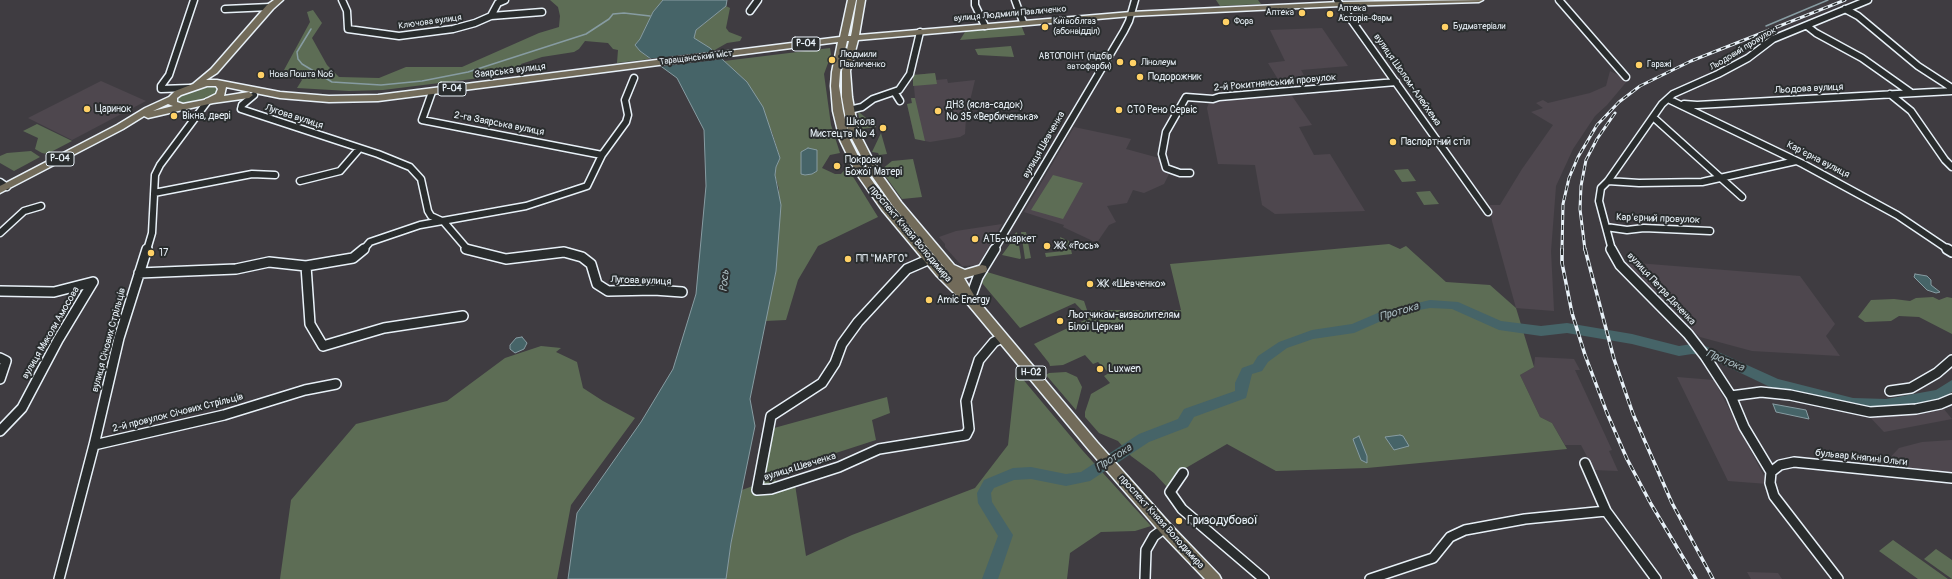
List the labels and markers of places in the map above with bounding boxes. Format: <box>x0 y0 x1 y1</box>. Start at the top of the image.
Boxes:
place label: Аптека Асторія-Фарм <box>1338 4 1392 25</box>
place label: Аптека <box>1266 8 1294 18</box>
marker: Аптека <box>1297 8 1307 18</box>
marker: Аптека Асторія-Фарм <box>1325 9 1335 19</box>
place label: Київоблгаз (абонвідділ) <box>1053 17 1101 38</box>
marker: Фора <box>1221 17 1231 27</box>
place label: Фора <box>1234 17 1253 27</box>
marker: Київоблгаз (абонвідділ) <box>1040 22 1050 32</box>
marker: Будматеріали <box>1440 22 1450 32</box>
place label: Будматеріали <box>1453 22 1505 32</box>
place label: Людмили Павличенко <box>840 50 886 71</box>
place label: АВТОПОІНТ (підбір автофарби) <box>1038 52 1112 73</box>
marker: Людмили Павличенко <box>827 55 837 65</box>
marker: АВТОПОІНТ (підбір автофарби) <box>1115 57 1125 67</box>
marker: Лінолеум <box>1128 58 1138 68</box>
place label: Лінолеум <box>1141 58 1176 68</box>
marker: Гаражі <box>1634 60 1644 70</box>
place label: Гаражі <box>1647 60 1671 70</box>
marker: Нова Пошта №6 <box>256 70 266 80</box>
place label: Нова Пошта №6 <box>269 70 334 80</box>
place label: Подорожник <box>1148 71 1202 83</box>
marker: Подорожник <box>1135 72 1145 82</box>
place label: ДНЗ (ясла-садок) № 35 «Вербиченька» <box>946 99 1038 122</box>
place label: Царинок <box>95 103 131 115</box>
marker: Царинок <box>82 104 92 114</box>
place label: СТО Рено Сервіс <box>1127 104 1197 116</box>
marker: СТО Рено Сервіс <box>1114 105 1124 115</box>
marker: ДНЗ (ясла-садок) № 35 «Вербиченька» <box>933 106 943 116</box>
place label: Вікна, двері <box>182 110 231 122</box>
marker: Вікна, двері <box>169 111 179 121</box>
place label: Школа Мистецтв № 4 <box>810 116 875 140</box>
marker: Школа Мистецтв № 4 <box>878 123 888 133</box>
place label: Паспортний стіл <box>1401 136 1470 148</box>
marker: Паспортний стіл <box>1388 137 1398 147</box>
place label: Покрови Божої Матері <box>845 154 902 178</box>
marker: Покрови Божої Матері <box>832 161 842 171</box>
place label: АТБ-маркет <box>983 233 1036 245</box>
marker: АТБ-маркет <box>970 234 980 244</box>
place label: ЖК «Рось» <box>1055 240 1099 252</box>
marker: ЖК «Рось» <box>1042 241 1052 251</box>
place label: 17 <box>159 247 168 259</box>
marker: 17 <box>146 248 156 258</box>
place label: ПП "МАРГО" <box>856 253 908 265</box>
marker: ПП "МАРГО" <box>843 254 853 264</box>
place label: ЖК «Шевченко» <box>1098 278 1165 290</box>
marker: ЖК «Шевченко» <box>1085 279 1095 289</box>
place label: Amic Energy <box>937 294 990 306</box>
marker: Amic Energy <box>924 295 934 305</box>
place label: Льотчикам-визволителям Білої Церкви <box>1068 309 1180 332</box>
marker: Льотчикам-визволителям Білої Церкви <box>1055 316 1065 326</box>
place label: Luxwen <box>1108 363 1141 375</box>
marker: Luxwen <box>1095 364 1105 374</box>
place label: Гризодубової <box>1187 514 1258 528</box>
marker: Гризодубової <box>1174 516 1184 526</box>

